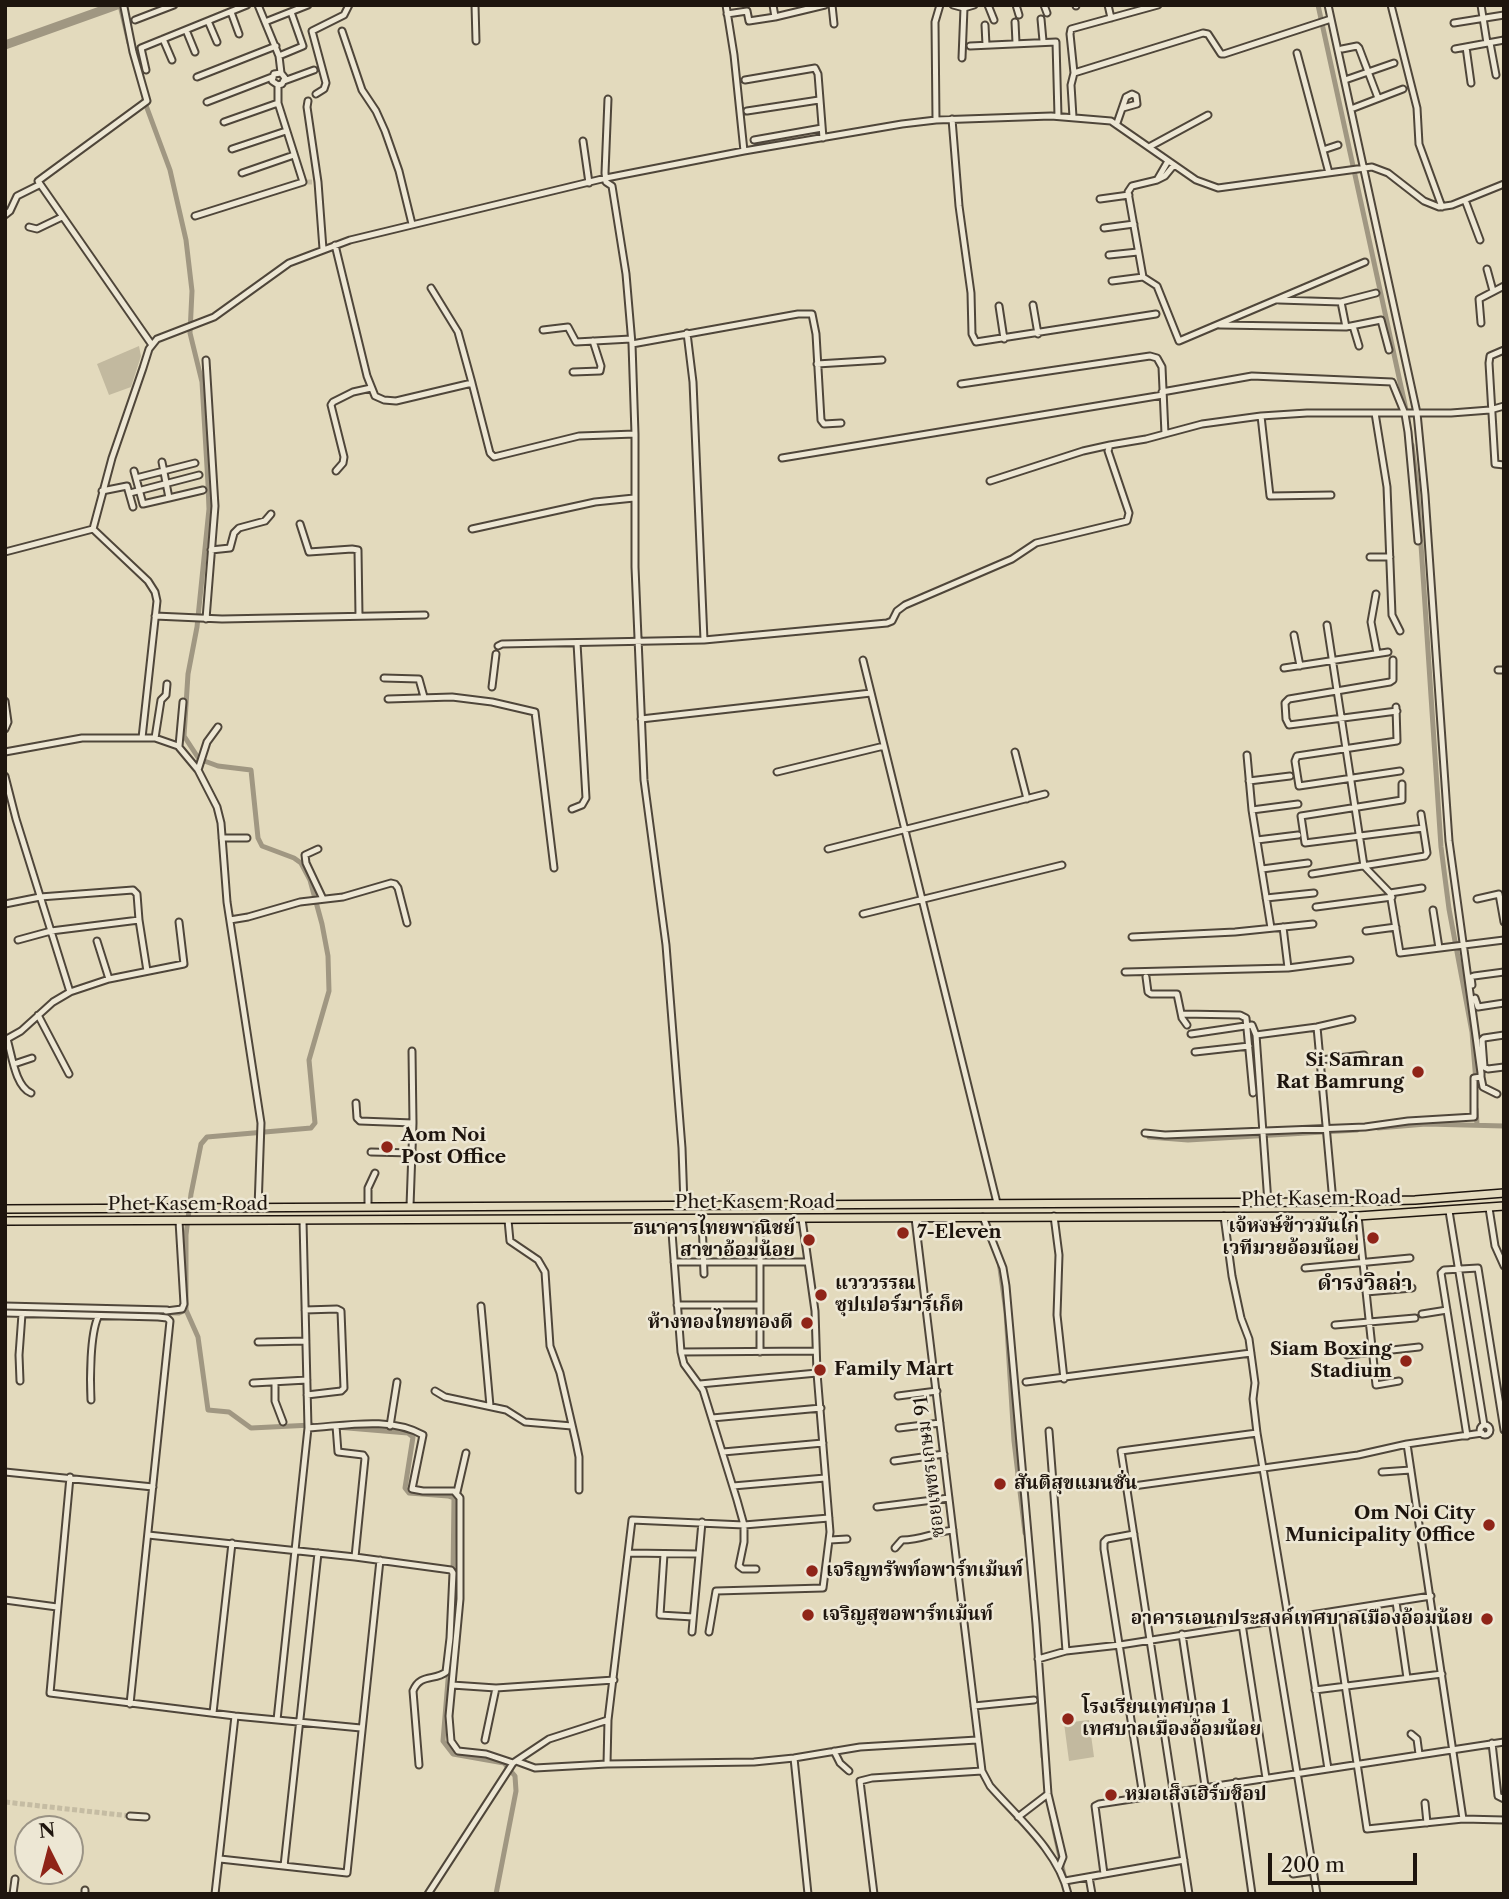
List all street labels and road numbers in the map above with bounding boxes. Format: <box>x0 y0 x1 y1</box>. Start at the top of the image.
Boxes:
street label: Phet Kasem Road <box>1241 1186 1401 1212</box>
street label: Phet Kasem Road <box>675 1192 835 1214</box>
street label: Phet Kasem Road <box>108 1194 268 1216</box>
street label: ซอยเพชรเกษม 91 <box>910 1395 950 1539</box>

